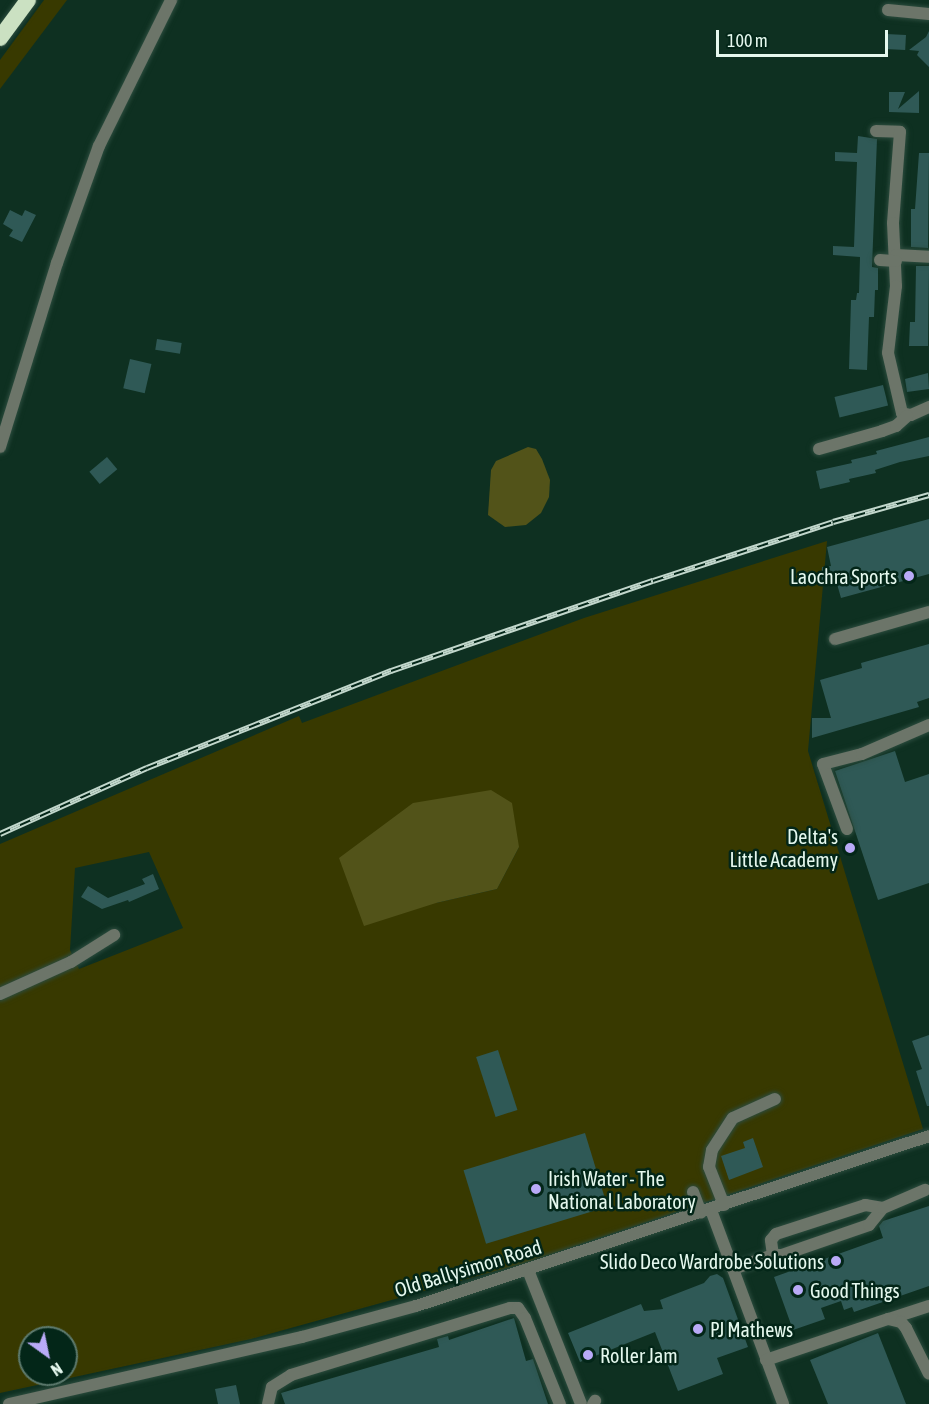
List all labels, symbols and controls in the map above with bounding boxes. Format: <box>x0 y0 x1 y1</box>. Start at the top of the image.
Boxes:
scale bar <box>719 18 892 56</box>
text: 100 m <box>727 30 768 51</box>
place label: Laochra Sports <box>790 564 897 588</box>
marker: Laochra Sports <box>902 569 916 583</box>
place label: Delta's Little Academy <box>730 825 838 872</box>
marker: Delta's Little Academy <box>843 841 857 855</box>
place label: Irish Water - The National Laboratory <box>548 1166 696 1213</box>
marker: Irish Water - The National Laboratory <box>529 1182 543 1196</box>
street label: Old Ballysimon Road <box>392 1234 544 1302</box>
place label: Slido Deco Wardrobe Solutions <box>600 1249 824 1273</box>
marker: Slido Deco Wardrobe Solutions <box>829 1254 843 1268</box>
place label: Good Things <box>810 1278 900 1302</box>
marker: Good Things <box>791 1283 805 1297</box>
place label: PJ Mathews <box>710 1317 793 1341</box>
marker: PJ Mathews <box>691 1322 705 1336</box>
north arrow <box>18 1326 78 1386</box>
place label: Roller Jam <box>600 1343 678 1367</box>
marker: Roller Jam <box>581 1348 595 1362</box>
text: N <box>48 1359 66 1380</box>

